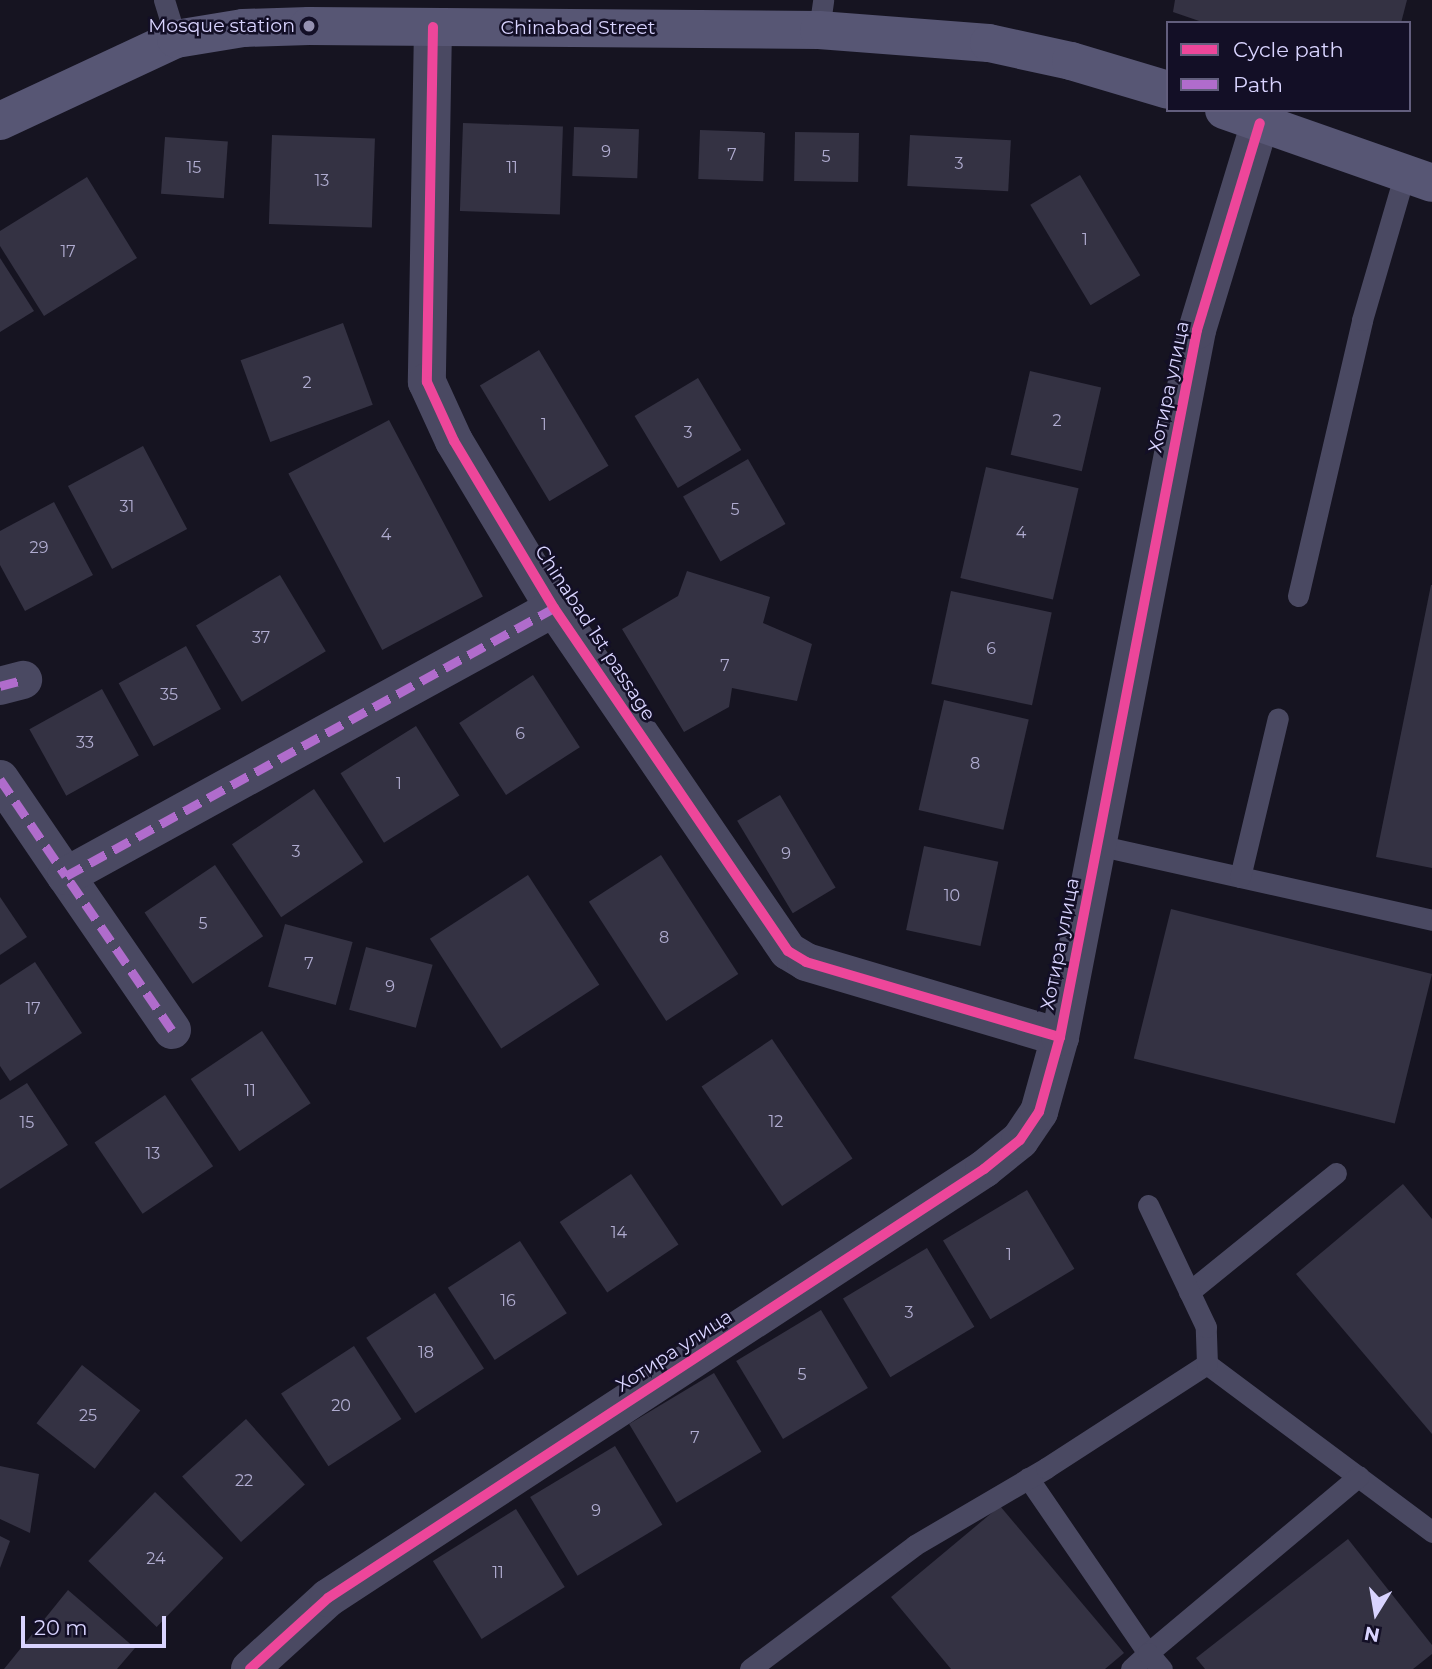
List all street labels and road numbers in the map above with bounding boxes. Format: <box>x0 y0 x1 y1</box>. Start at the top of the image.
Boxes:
street label: Chinabad Street <box>501 17 655 39</box>
street label: Хотира улица <box>1144 319 1194 455</box>
street label: Chinabad 1st passage <box>530 541 660 725</box>
street label: Хотира улица <box>1036 876 1084 1012</box>
street label: Хотира улица <box>612 1305 736 1397</box>

